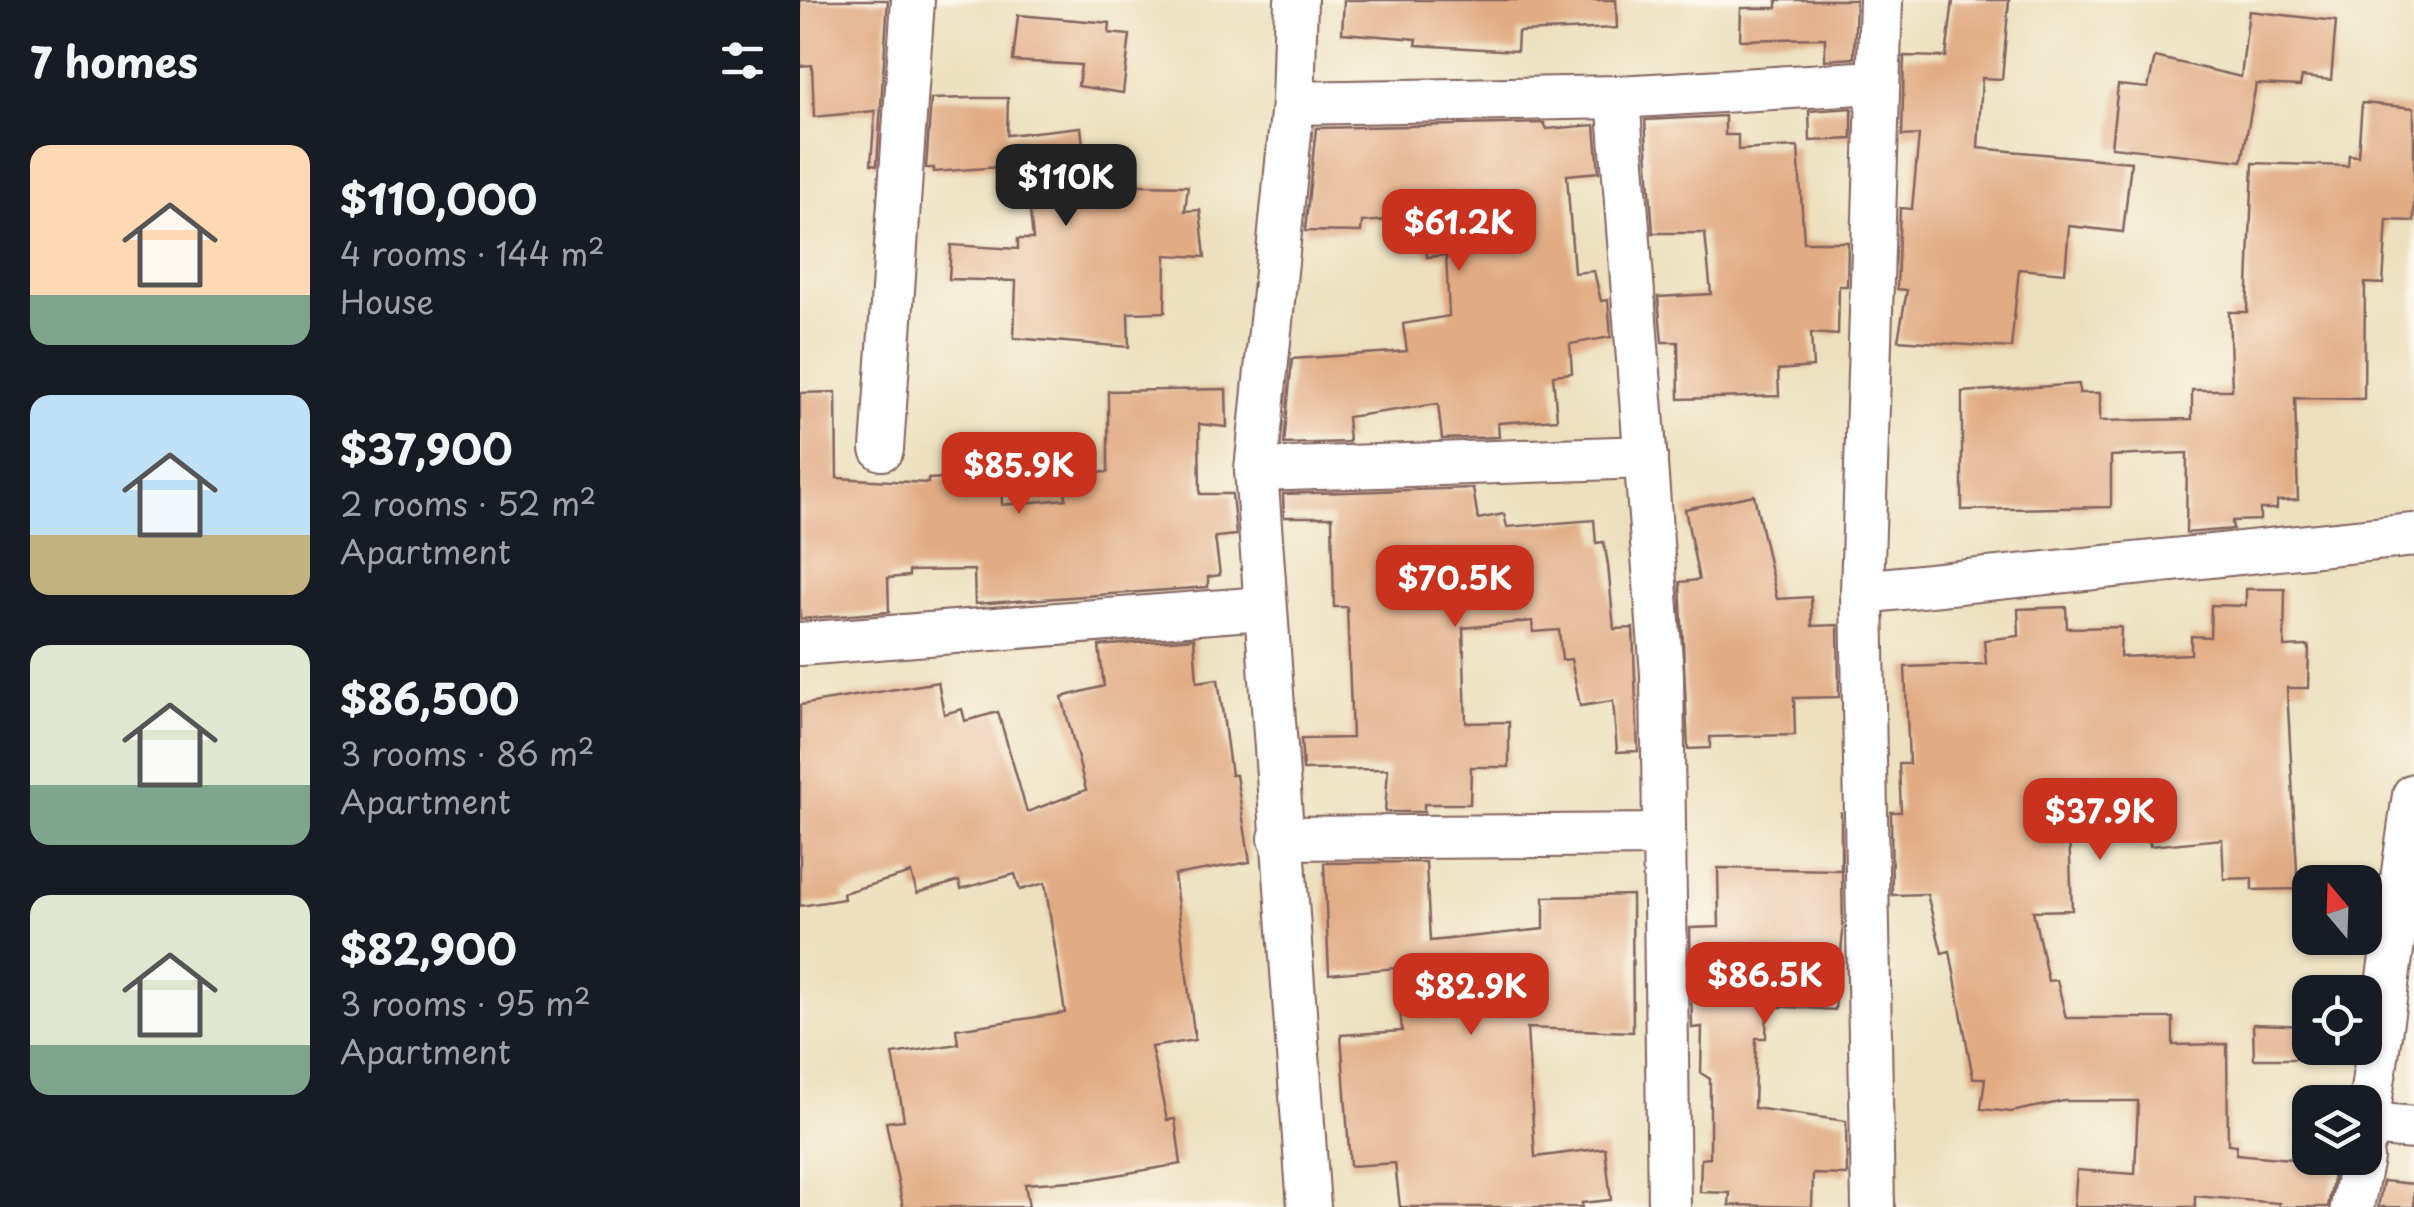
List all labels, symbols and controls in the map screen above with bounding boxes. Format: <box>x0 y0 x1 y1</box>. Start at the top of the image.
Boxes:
text: 7 homes <box>30 29 198 92</box>
icon: filters <box>715 33 770 88</box>
pin: $110K <box>996 144 1136 229</box>
text: $110K <box>1018 152 1114 200</box>
text: $110,000 <box>340 166 537 229</box>
icon: home <box>110 185 230 305</box>
pin: $61.2K <box>1378 189 1540 274</box>
text: $61.2K <box>1404 197 1514 245</box>
text: 4 rooms · 144 m² <box>340 229 605 277</box>
text: House <box>340 277 434 325</box>
text: $37,900 <box>340 416 513 479</box>
pin: $85.9K <box>938 432 1100 517</box>
icon: home <box>110 435 230 555</box>
text: $85.9K <box>964 440 1074 488</box>
text: 2 rooms · 52 m² <box>340 479 596 527</box>
text: Apartment <box>340 527 511 575</box>
pin: $70.5K <box>1374 545 1536 630</box>
text: $70.5K <box>1398 553 1512 601</box>
text: $86,500 <box>340 666 519 729</box>
icon: home <box>110 685 230 805</box>
text: 3 rooms · 86 m² <box>340 729 595 777</box>
text: Apartment <box>340 777 511 825</box>
pin: $37.9K <box>2019 778 2181 863</box>
text: $37.9K <box>2045 786 2155 834</box>
north arrow <box>2292 865 2382 955</box>
map controls <box>2292 865 2382 1175</box>
text: $82,900 <box>340 916 517 979</box>
icon: home <box>110 935 230 1055</box>
pin: $86.5K <box>1684 942 1846 1027</box>
text: $86.5K <box>1708 950 1822 998</box>
pin: $82.9K <box>1390 953 1552 1038</box>
text: $82.9K <box>1415 961 1527 1009</box>
button: locate <box>2292 975 2382 1065</box>
text: 3 rooms · 95 m² <box>340 979 591 1027</box>
text: Apartment <box>340 1027 511 1075</box>
button: layers <box>2292 1085 2382 1175</box>

